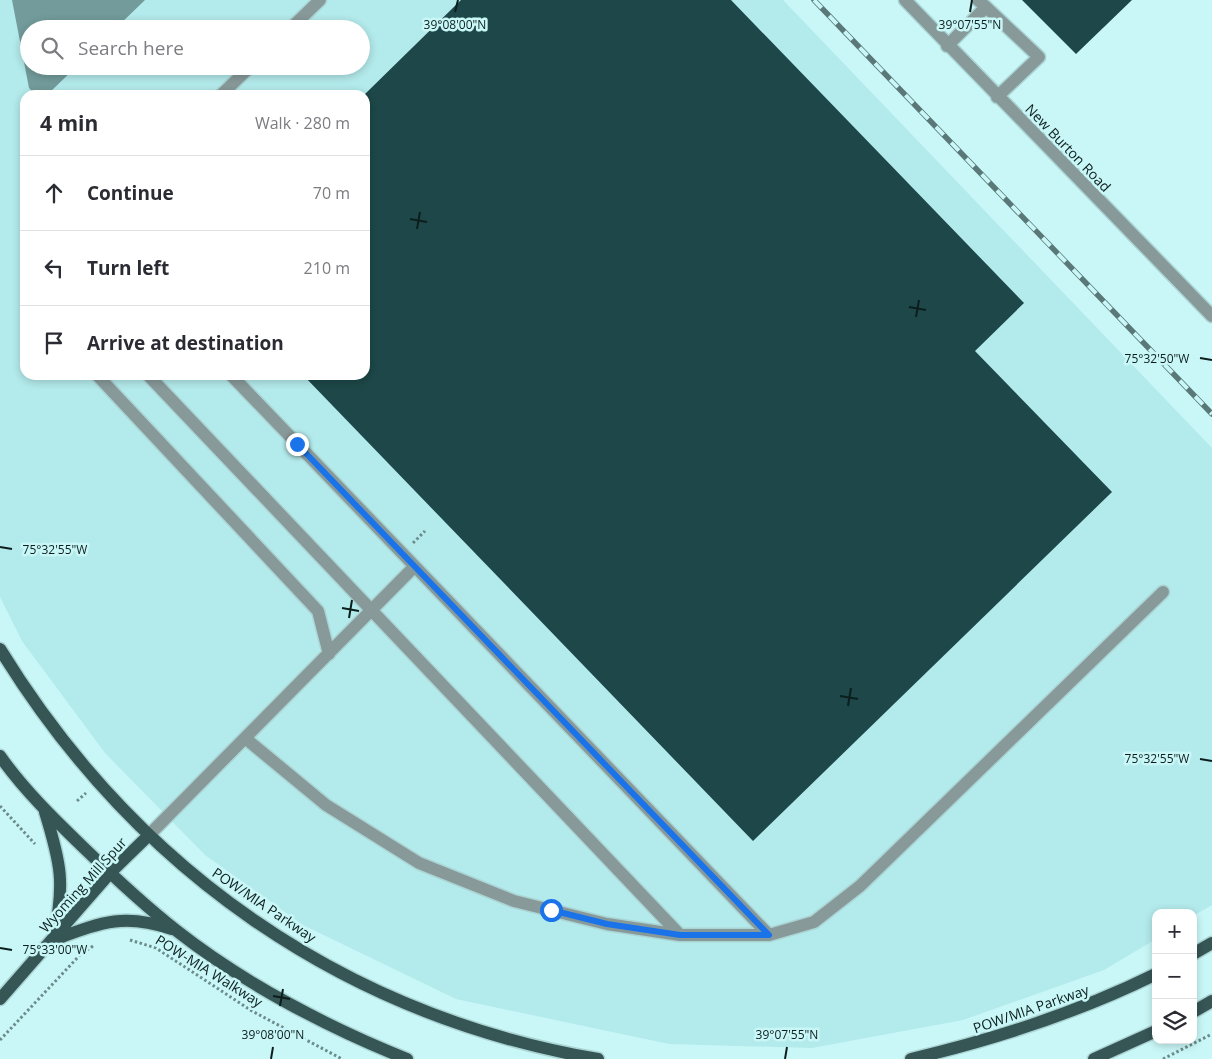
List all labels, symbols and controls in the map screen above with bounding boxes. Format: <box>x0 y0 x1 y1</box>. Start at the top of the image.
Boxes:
text: 39°08'00"N <box>424 16 486 33</box>
text: 39°07'55"N <box>939 16 1001 33</box>
search box <box>20 20 370 75</box>
icon: search <box>38 34 66 62</box>
text: Search here <box>78 35 184 61</box>
street label: New Burton Road <box>1021 100 1115 196</box>
text: 4 min <box>40 109 98 137</box>
text: Walk · 280 m <box>255 112 350 134</box>
icon: ahead <box>40 179 68 207</box>
text: Continue <box>87 180 174 206</box>
text: 70 m <box>313 182 350 204</box>
icon: left <box>40 254 68 282</box>
text: Turn left <box>87 255 169 281</box>
text: 210 m <box>304 257 350 279</box>
icon: arrive <box>40 329 68 357</box>
text: Arrive at destination <box>87 330 284 356</box>
text: 75°32'50"W <box>1125 350 1189 367</box>
route end <box>286 433 309 456</box>
text: 75°32'55"W <box>23 541 87 558</box>
text: 75°32'55"W <box>1125 750 1189 767</box>
street label: Wyoming Mill Spur <box>35 833 131 936</box>
street label: POW/MIA Parkway <box>209 863 321 947</box>
route start <box>540 899 563 922</box>
map controls <box>1152 909 1197 1044</box>
button: + <box>1152 909 1197 954</box>
street label: POW-MIA Walkway <box>152 930 267 1012</box>
text: 75°33'00"W <box>23 941 87 958</box>
button: − <box>1152 954 1197 999</box>
street label: POW/MIA Parkway <box>970 979 1092 1037</box>
button: layers <box>1152 999 1197 1044</box>
text: 39°08'00"N <box>242 1026 304 1043</box>
text: 39°07'55"N <box>756 1026 818 1043</box>

